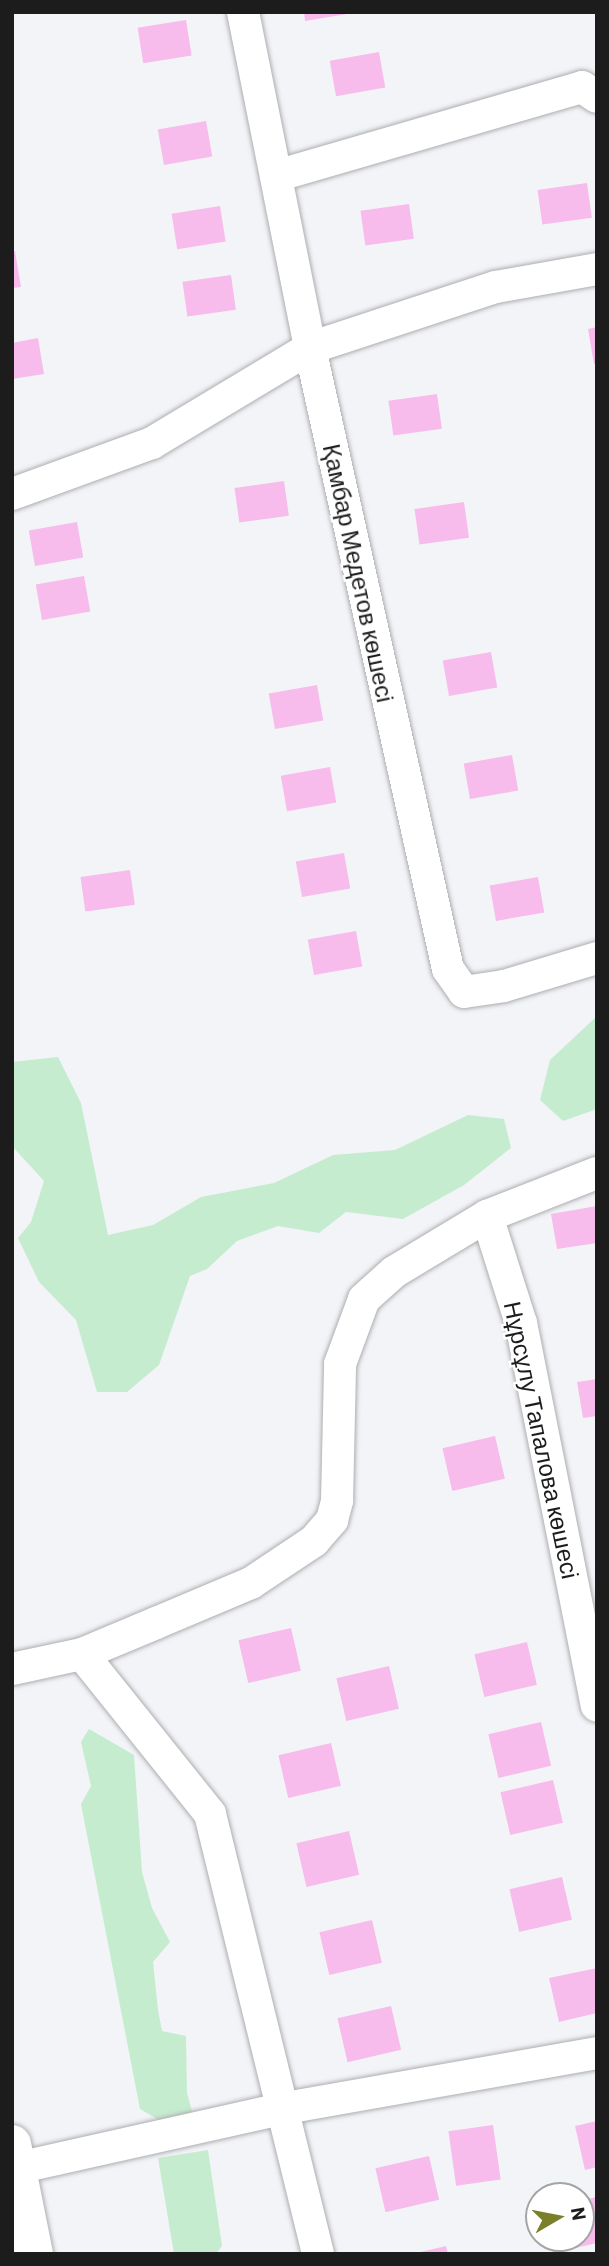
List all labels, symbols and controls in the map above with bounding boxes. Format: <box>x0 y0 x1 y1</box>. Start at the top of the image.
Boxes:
street label: Қамбар Медетов көшесі <box>318 441 400 705</box>
street label: Нұрсұлу Тапалова көшесі <box>499 1299 585 1581</box>
north arrow <box>525 2182 595 2252</box>
text: N <box>567 2205 592 2222</box>

